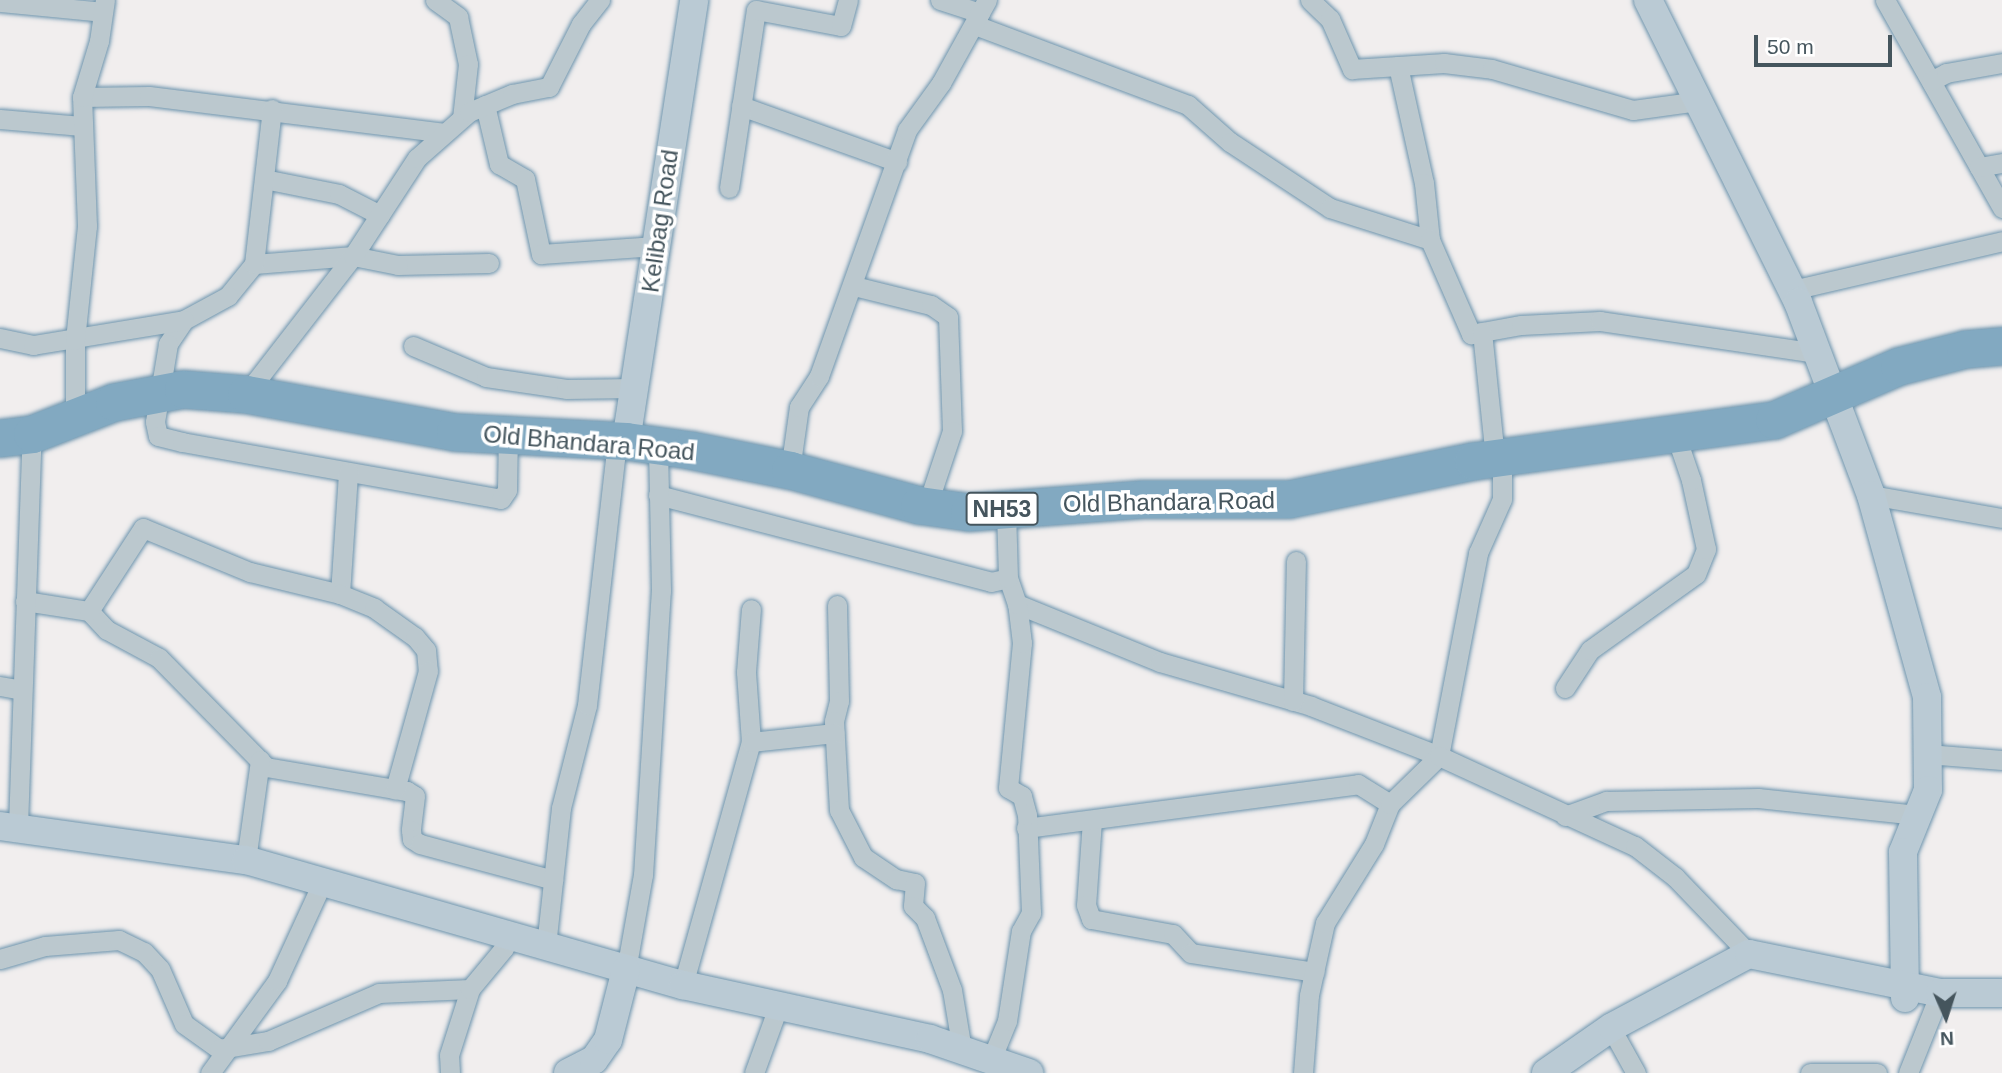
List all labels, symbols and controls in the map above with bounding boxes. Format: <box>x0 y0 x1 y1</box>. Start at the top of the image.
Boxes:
scale bar <box>1757 21 1895 65</box>
text: 50 m <box>1767 35 1814 58</box>
street label: Kelibag Road <box>636 148 684 294</box>
street label: Old Bhandara Road <box>482 419 696 467</box>
street label: Old Bhandara Road <box>1063 486 1275 518</box>
road number: NH53 <box>965 489 1039 528</box>
north arrow <box>1911 982 1981 1052</box>
text: N <box>1940 1028 1955 1049</box>

